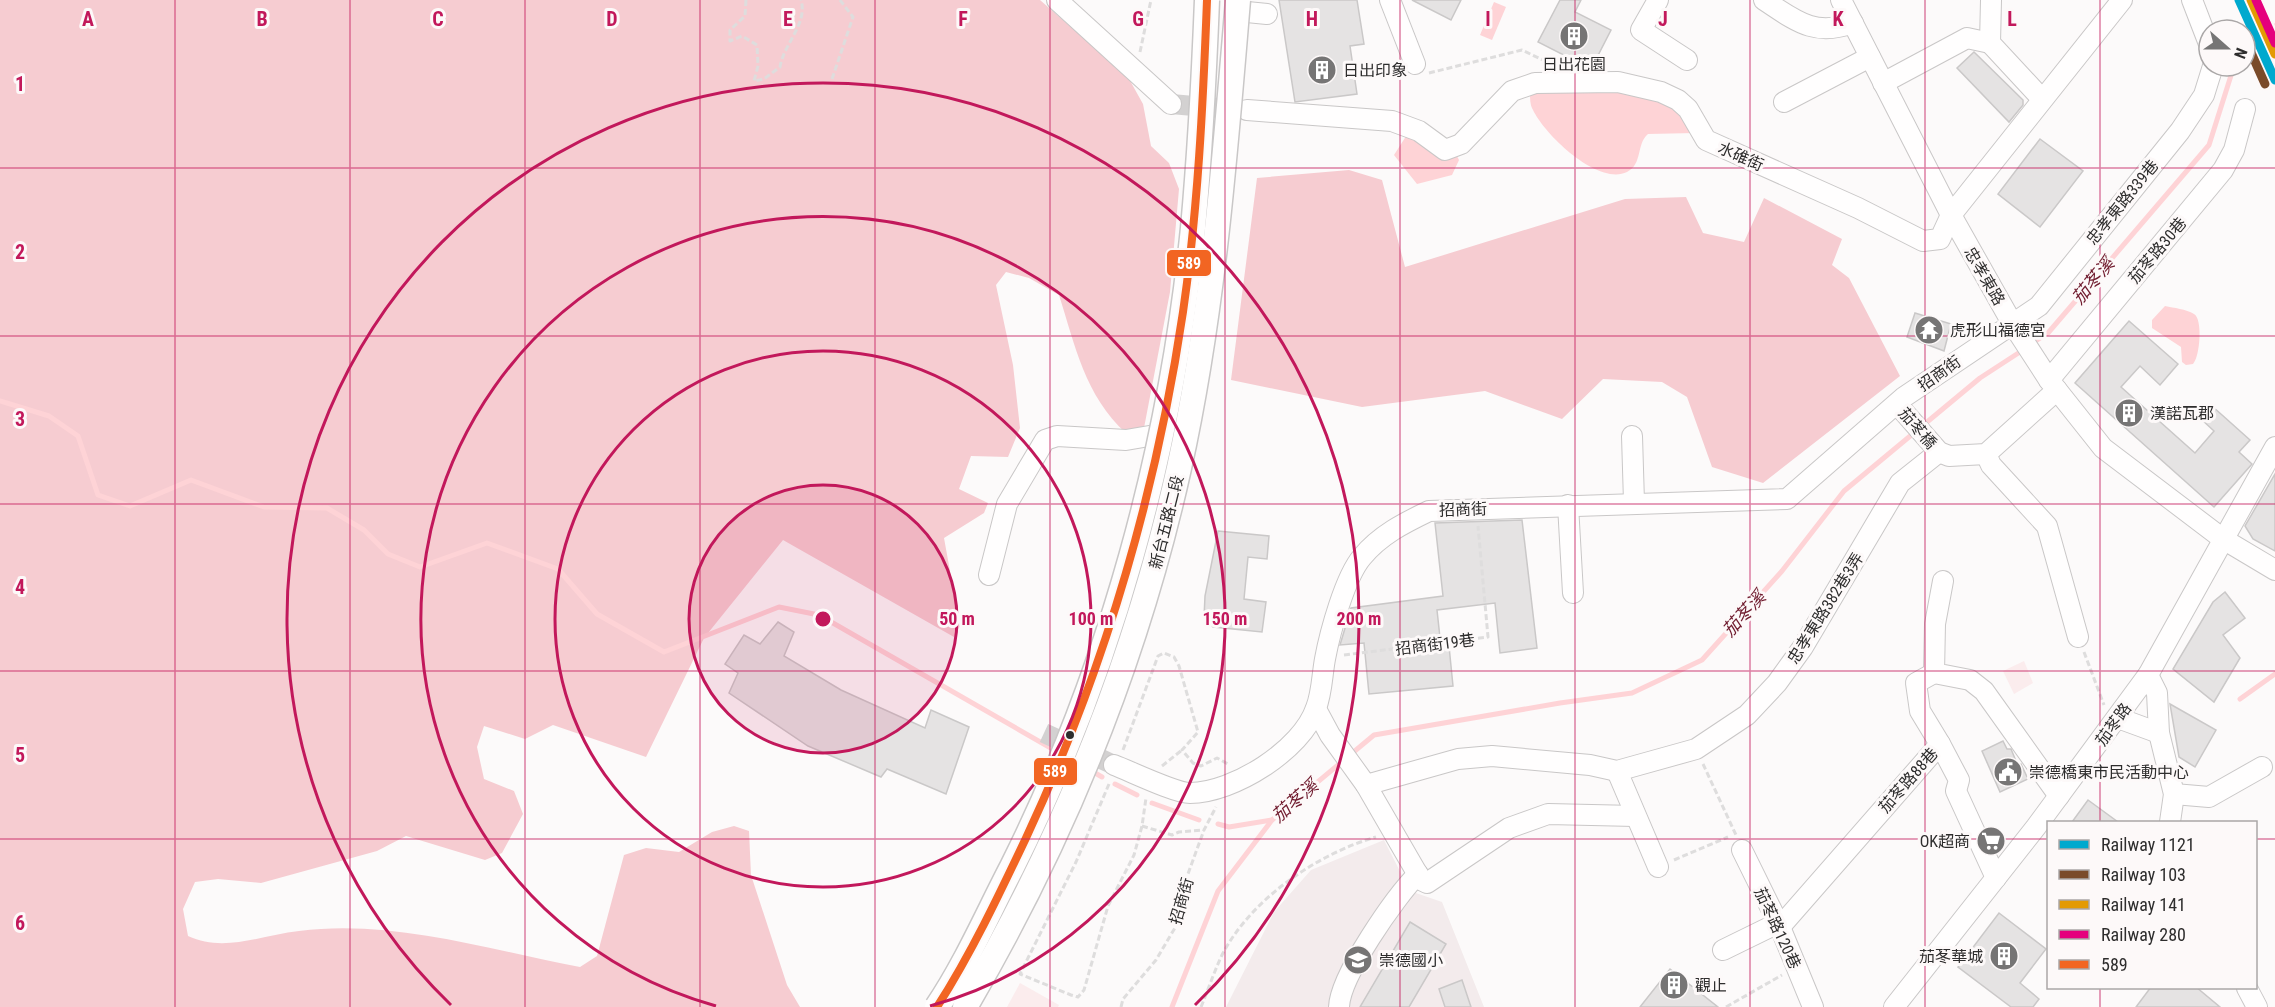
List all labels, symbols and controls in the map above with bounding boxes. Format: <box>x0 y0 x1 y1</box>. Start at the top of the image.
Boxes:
text: A <box>82 7 94 31</box>
text: B <box>256 7 268 31</box>
text: C <box>432 7 444 31</box>
text: D <box>606 7 618 31</box>
text: E <box>783 7 793 31</box>
text: F <box>958 7 968 31</box>
text: G <box>1132 7 1144 31</box>
text: H <box>1306 7 1318 31</box>
text: I <box>1485 7 1491 31</box>
text: J <box>1658 7 1668 31</box>
text: K <box>1832 7 1844 31</box>
text: L <box>2007 7 2017 31</box>
north arrow <box>2197 18 2257 78</box>
building icon: 日出花園 <box>1558 20 1590 52</box>
text: N <box>2230 45 2251 61</box>
building icon: 日出印象 <box>1306 54 1338 86</box>
place label: 日出花園 <box>1542 55 1606 74</box>
place label: 日出印象 <box>1343 61 1407 80</box>
text: 1 <box>15 72 25 96</box>
street label: 水碓街 <box>1715 138 1767 175</box>
street label: 忠孝東路339巷 <box>2082 156 2162 249</box>
street label: 茄苳路30巷 <box>2124 214 2190 287</box>
text: 2 <box>15 240 25 264</box>
street label: 忠孝東路 <box>1960 244 2009 309</box>
line badge: 589 <box>1166 249 1212 277</box>
water label: 茄苳溪 <box>2067 251 2120 308</box>
text: 589 <box>1177 254 1201 273</box>
temple icon: 虎形山福德宮 <box>1913 314 1945 346</box>
place label: 虎形山福德宮 <box>1950 321 2046 340</box>
street label: 招商街 <box>1914 352 1964 395</box>
building icon: 漢諾瓦郡 <box>2113 397 2145 429</box>
street label: 茄苳橋 <box>1895 404 1941 453</box>
place label: 漢諾瓦郡 <box>2150 404 2214 423</box>
text: 3 <box>15 407 25 431</box>
street label: 新台五路二段 <box>1146 473 1187 571</box>
street label: 招商街 <box>1439 499 1487 520</box>
street label: 忠孝東路382巷3弄 <box>1784 549 1867 667</box>
text: 4 <box>15 575 25 599</box>
water label: 茄苳溪 <box>1718 584 1772 641</box>
text: 50 m <box>939 608 975 629</box>
text: 100 m <box>1069 608 1113 629</box>
text: 150 m <box>1203 608 1247 629</box>
text: 200 m <box>1337 608 1381 629</box>
centre of rings <box>813 609 833 629</box>
street label: 招商街19巷 <box>1394 630 1476 659</box>
street label: 茄苳路 <box>2092 699 2135 749</box>
unlabelled marker <box>1064 729 1076 741</box>
text: 5 <box>15 743 25 767</box>
street label: 茄苳路88巷 <box>1875 744 1942 817</box>
public building icon: 崇德橋東市民活動中心 <box>1992 756 2024 788</box>
line badge: 589 <box>1033 757 1078 786</box>
text: 589 <box>1043 762 1067 781</box>
place label: 崇德橋東市民活動中心 <box>2029 763 2189 782</box>
water label: 茄苳溪 <box>1267 773 1324 826</box>
legend <box>2047 821 2257 989</box>
supermarket icon: OK超商 <box>1975 825 2007 857</box>
place label: OK超商 <box>1920 832 1970 851</box>
text: Railway 1121 <box>2101 834 2195 855</box>
text: Railway 103 <box>2101 864 2186 885</box>
street label: 招商街 <box>1166 875 1197 927</box>
street label: 茄苳路120巷 <box>1750 884 1805 972</box>
text: Railway 141 <box>2101 894 2186 915</box>
text: 6 <box>15 911 25 935</box>
text: Railway 280 <box>2101 924 2186 945</box>
building icon: 茄苳華城 <box>1988 940 2020 972</box>
school or university icon: 崇德國小 <box>1342 944 1374 976</box>
place label: 茄苳華城 <box>1919 947 1983 966</box>
place label: 崇德國小 <box>1379 951 1443 970</box>
text: 589 <box>2101 954 2128 975</box>
building icon: 觀止 <box>1658 969 1690 1001</box>
place label: 觀止 <box>1695 976 1727 995</box>

